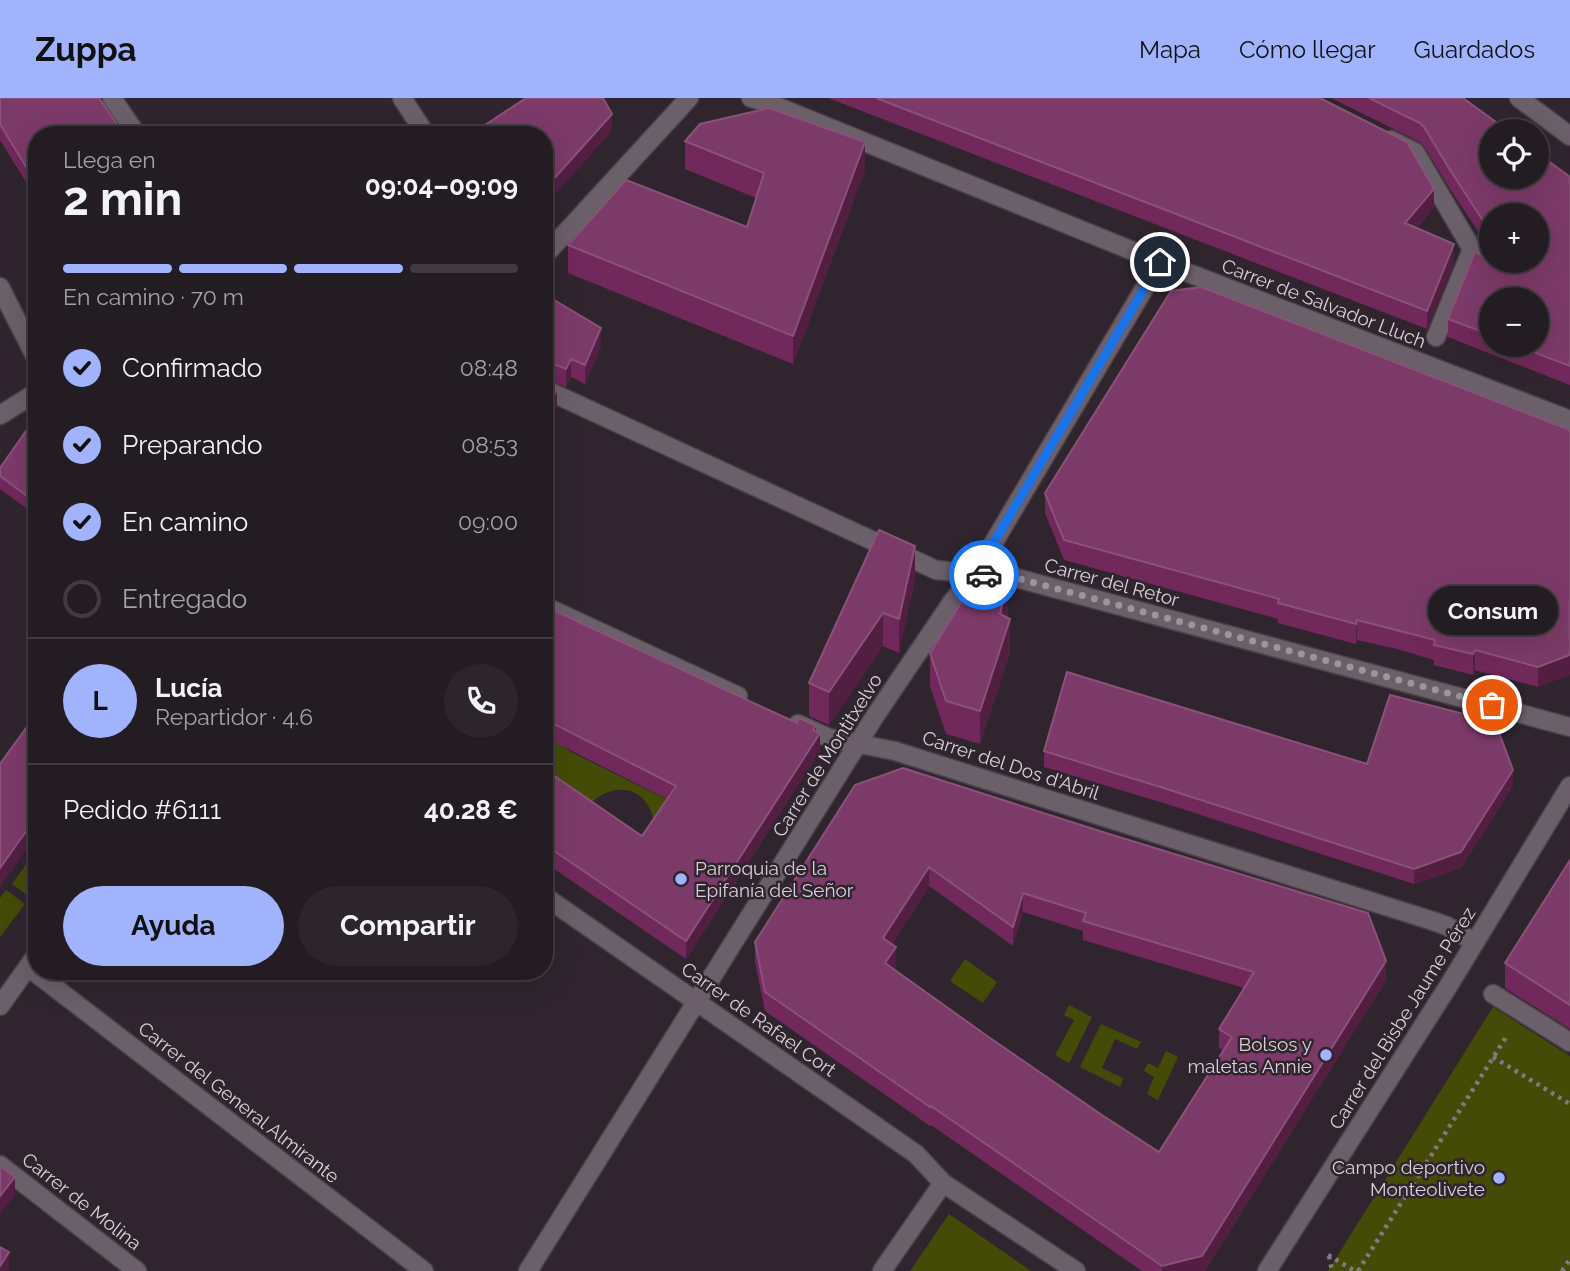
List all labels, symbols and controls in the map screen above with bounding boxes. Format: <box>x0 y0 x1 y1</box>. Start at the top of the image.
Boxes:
text: Zuppa <box>35 30 137 69</box>
text: Mapa <box>1139 35 1201 64</box>
text: Cómo llegar <box>1239 35 1376 64</box>
text: Guardados <box>1414 35 1535 64</box>
map controls <box>1479 119 1549 357</box>
button: locate <box>1479 119 1549 189</box>
text: Llega en <box>63 146 156 173</box>
text: 09:04–09:09 <box>365 171 518 201</box>
text: 2 min <box>63 172 182 226</box>
button: + <box>1479 203 1549 273</box>
pin <box>1130 232 1190 292</box>
icon: home <box>1141 243 1179 281</box>
street label: Carrer de Salvador Lluch <box>1219 254 1429 352</box>
text: En camino · 70 m <box>63 283 244 310</box>
button: − <box>1479 287 1549 357</box>
icon: check <box>63 349 101 387</box>
text: Confirmado <box>122 353 262 383</box>
text: 08:48 <box>460 354 518 381</box>
icon: check <box>63 426 101 464</box>
text: Preparando <box>122 430 262 460</box>
text: 08:53 <box>461 431 518 458</box>
icon: check <box>63 503 101 541</box>
text: En camino <box>122 507 248 537</box>
text: 09:00 <box>458 508 518 535</box>
courier <box>949 540 1019 610</box>
street label: Carrer del Retor <box>1042 553 1182 611</box>
icon: car <box>965 556 1003 594</box>
text: Entregado <box>122 584 247 614</box>
callout: Consum <box>1427 586 1557 635</box>
text: Consum <box>1448 597 1538 624</box>
button: phone <box>444 664 518 738</box>
street label: Carrer de Montitxelvo <box>768 669 886 841</box>
text: Lucía <box>155 673 222 703</box>
pin <box>1462 675 1522 735</box>
text: L <box>92 686 108 716</box>
icon: bag <box>1473 686 1511 724</box>
text: Repartidor · 4.6 <box>155 703 313 730</box>
street label: Carrer del Dos d'Abril <box>920 726 1103 804</box>
text: Pedido #6111 <box>63 795 221 825</box>
text: 40.28 € <box>424 795 518 825</box>
place label: Parroquia de la Epifanía del Señor <box>695 857 854 901</box>
marker: Parroquia de la Epifanía del Señor <box>673 871 689 887</box>
button: Ayuda <box>63 886 284 966</box>
button: Compartir <box>298 886 518 966</box>
street label: Carrer del Bisbe Jaume Pérez <box>1324 903 1480 1133</box>
street label: Carrer de Rafael Cort <box>678 957 841 1081</box>
street label: Carrer del General Almirante <box>134 1017 344 1187</box>
place label: Bolsos y maletas Annie <box>1188 1033 1312 1077</box>
marker: Bolsos y maletas Annie <box>1318 1047 1334 1063</box>
street label: Carrer de Molina <box>18 1148 146 1254</box>
place label: Campo deportivo Monteolivete <box>1332 1156 1485 1200</box>
marker: Campo deportivo Monteolivete <box>1491 1170 1507 1186</box>

